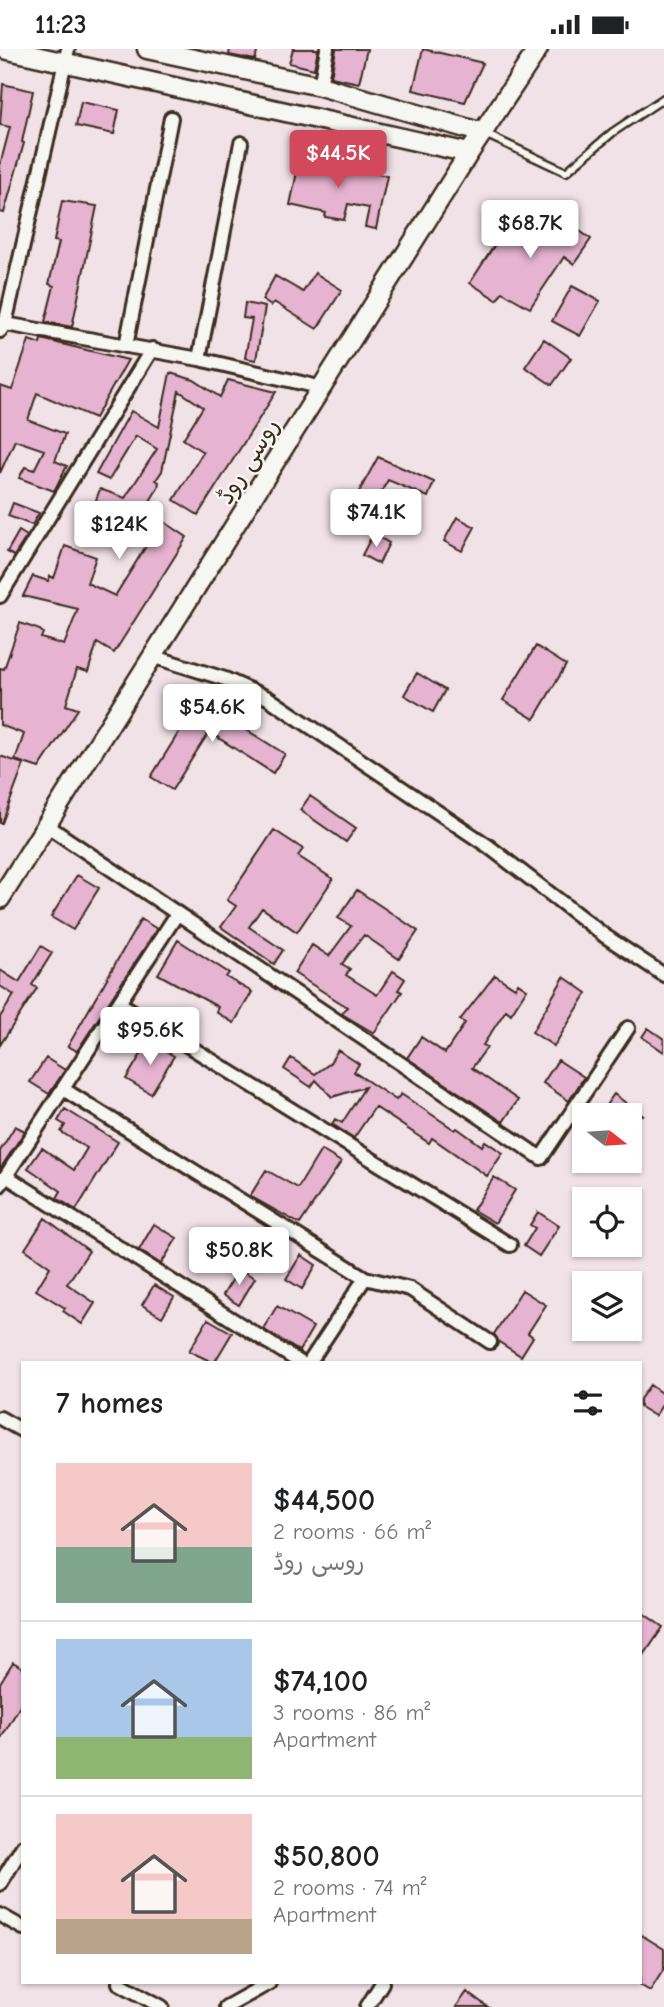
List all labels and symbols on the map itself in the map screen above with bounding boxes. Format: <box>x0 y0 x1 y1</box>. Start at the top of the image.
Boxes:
pin: $44.5K <box>281 131 395 190</box>
pin: $68.7K <box>473 201 587 260</box>
street label: روسی روڈ <box>211 413 286 509</box>
pin: $74.1K <box>319 489 433 549</box>
pin: $124K <box>70 501 168 561</box>
pin: $54.6K <box>155 685 269 744</box>
pin: $95.6K <box>93 1007 207 1067</box>
north arrow <box>572 1103 642 1173</box>
pin: $50.8K <box>182 1227 296 1287</box>

